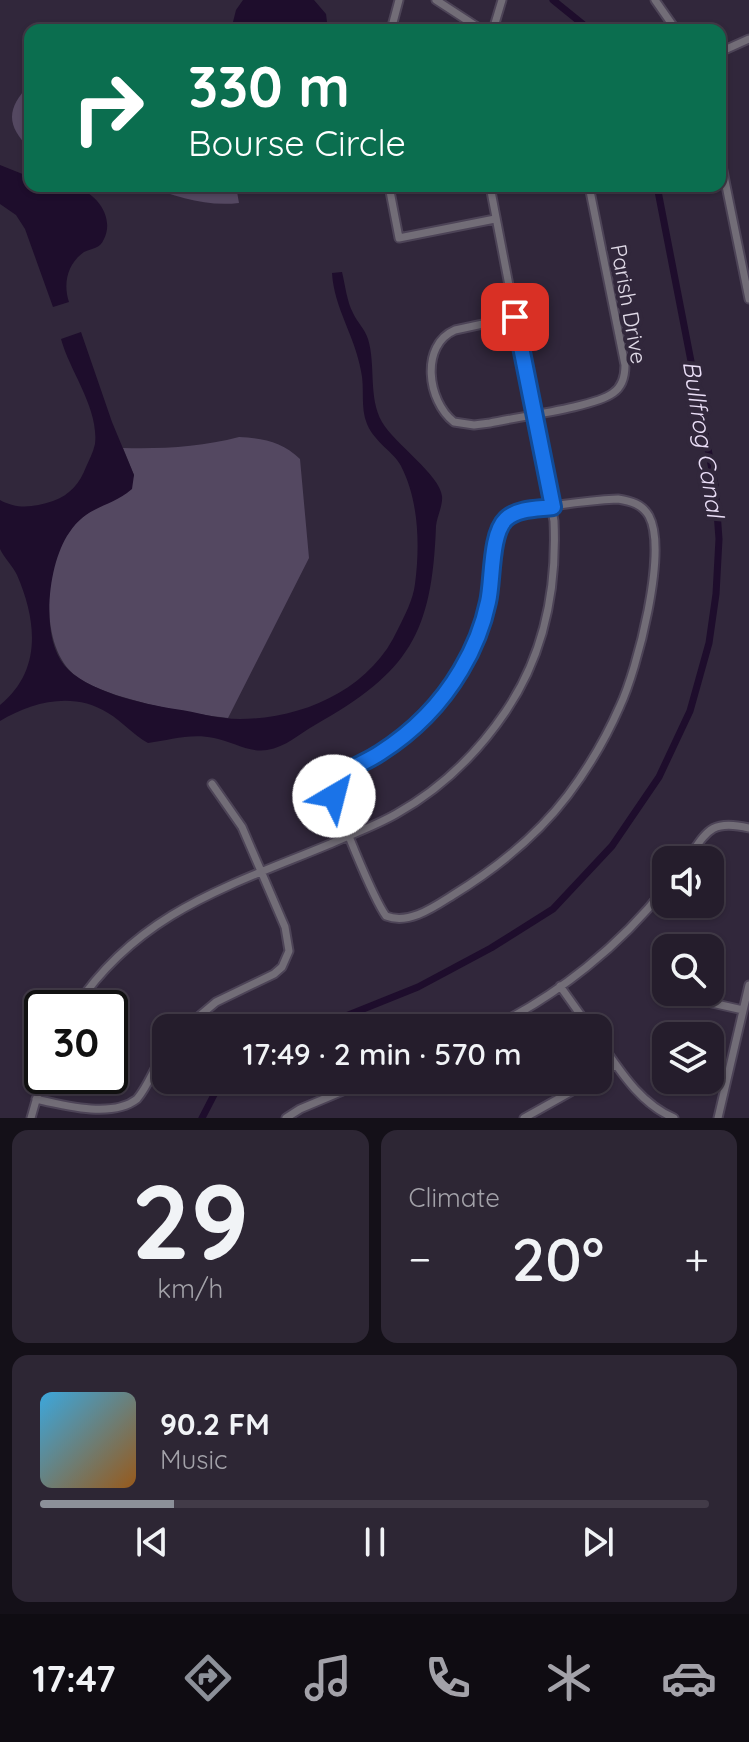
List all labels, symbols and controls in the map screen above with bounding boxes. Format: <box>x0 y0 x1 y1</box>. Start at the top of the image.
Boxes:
text: 330 m <box>188 51 350 121</box>
icon: right <box>56 56 160 160</box>
text: Bourse Circle <box>188 120 406 165</box>
street label: Parish Drive <box>605 242 653 366</box>
pin <box>481 283 549 351</box>
icon: arrive <box>493 295 537 339</box>
water label: Bullfrog Canal <box>677 359 732 522</box>
position arrow <box>292 754 376 838</box>
map controls <box>652 846 724 1094</box>
button: sound <box>652 846 724 918</box>
button: search <box>652 934 724 1006</box>
speed limit sign: 30 <box>24 990 128 1094</box>
button: layers <box>652 1022 724 1094</box>
text: 17:49 · 2 min · 570 m <box>242 1035 522 1073</box>
text: 29 <box>131 1155 249 1285</box>
text: Climate <box>409 1181 500 1214</box>
text: 20° <box>511 1221 604 1296</box>
text: − <box>409 1231 431 1286</box>
text: + <box>684 1231 709 1286</box>
text: km/h <box>157 1272 223 1305</box>
text: 90.2 FM <box>160 1405 270 1443</box>
text: Music <box>160 1443 228 1476</box>
icon: previous <box>130 1520 174 1564</box>
icon: pause <box>353 1520 397 1564</box>
icon: next <box>576 1520 620 1564</box>
icon: directions <box>180 1650 236 1706</box>
icon: music <box>300 1650 356 1706</box>
icon: phone <box>420 1650 476 1706</box>
icon: climate <box>541 1650 597 1706</box>
icon: car <box>661 1650 717 1706</box>
text: 17:47 <box>32 1656 116 1701</box>

